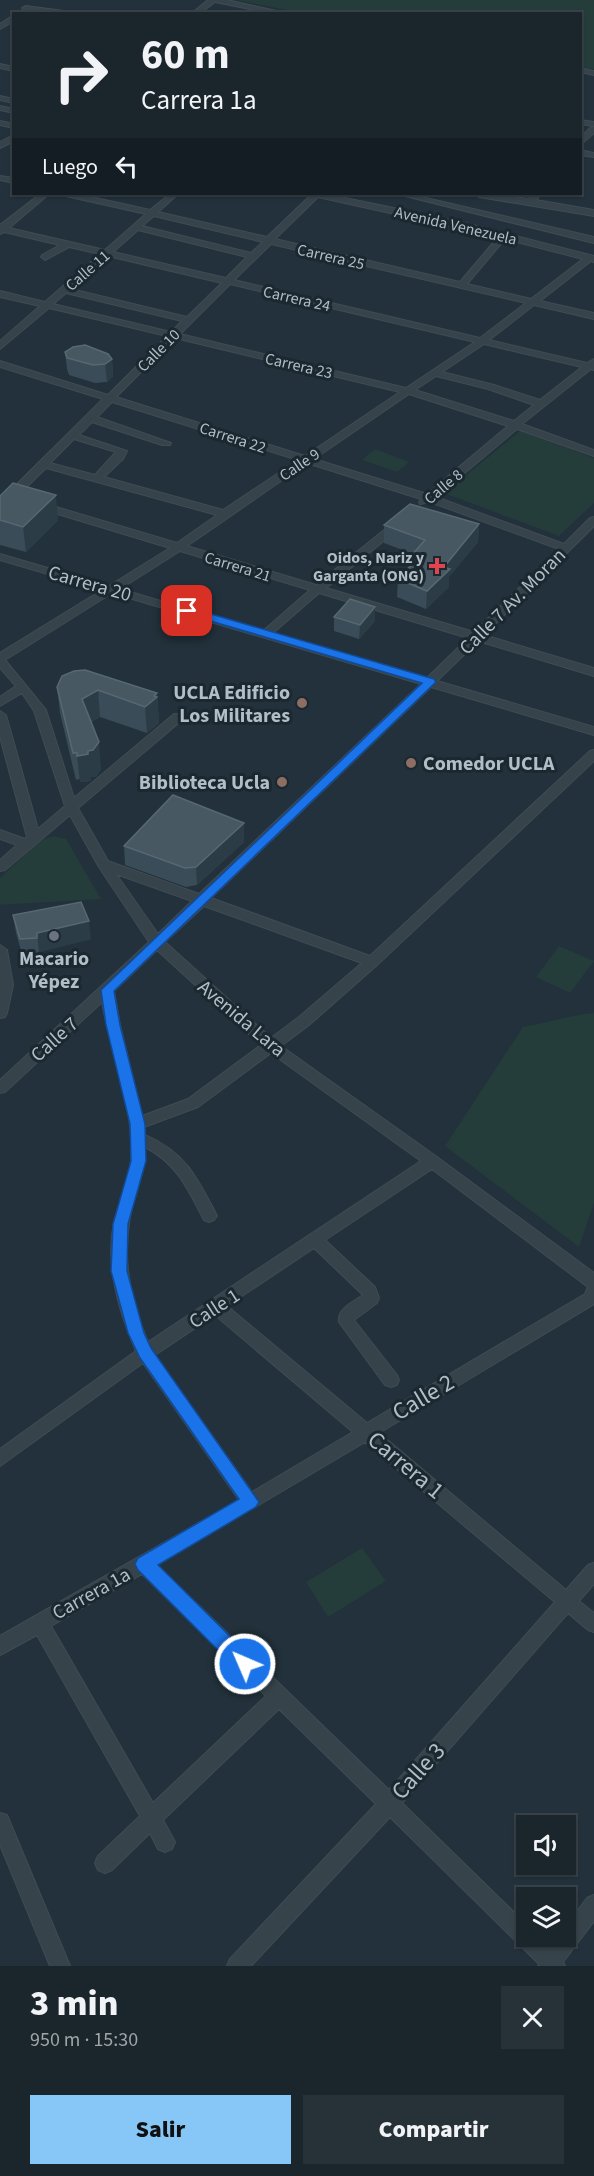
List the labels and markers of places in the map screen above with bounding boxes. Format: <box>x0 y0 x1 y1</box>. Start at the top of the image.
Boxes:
place label: Oidos, Nariz y Garganta (ONG) <box>313 547 425 587</box>
marker: Oidos, Nariz y Garganta (ONG) <box>428 557 446 575</box>
pin <box>161 585 212 636</box>
place label: UCLA Edificio Los Militares <box>173 679 290 730</box>
marker: UCLA Edificio Los Militares <box>295 696 309 710</box>
place label: Comedor UCLA <box>423 750 555 778</box>
marker: Comedor UCLA <box>404 756 418 770</box>
place label: Biblioteca Ucla <box>139 769 270 797</box>
marker: Biblioteca Ucla <box>275 775 289 789</box>
marker: Macario Yépez <box>47 929 61 943</box>
place label: Macario Yépez <box>19 945 89 996</box>

